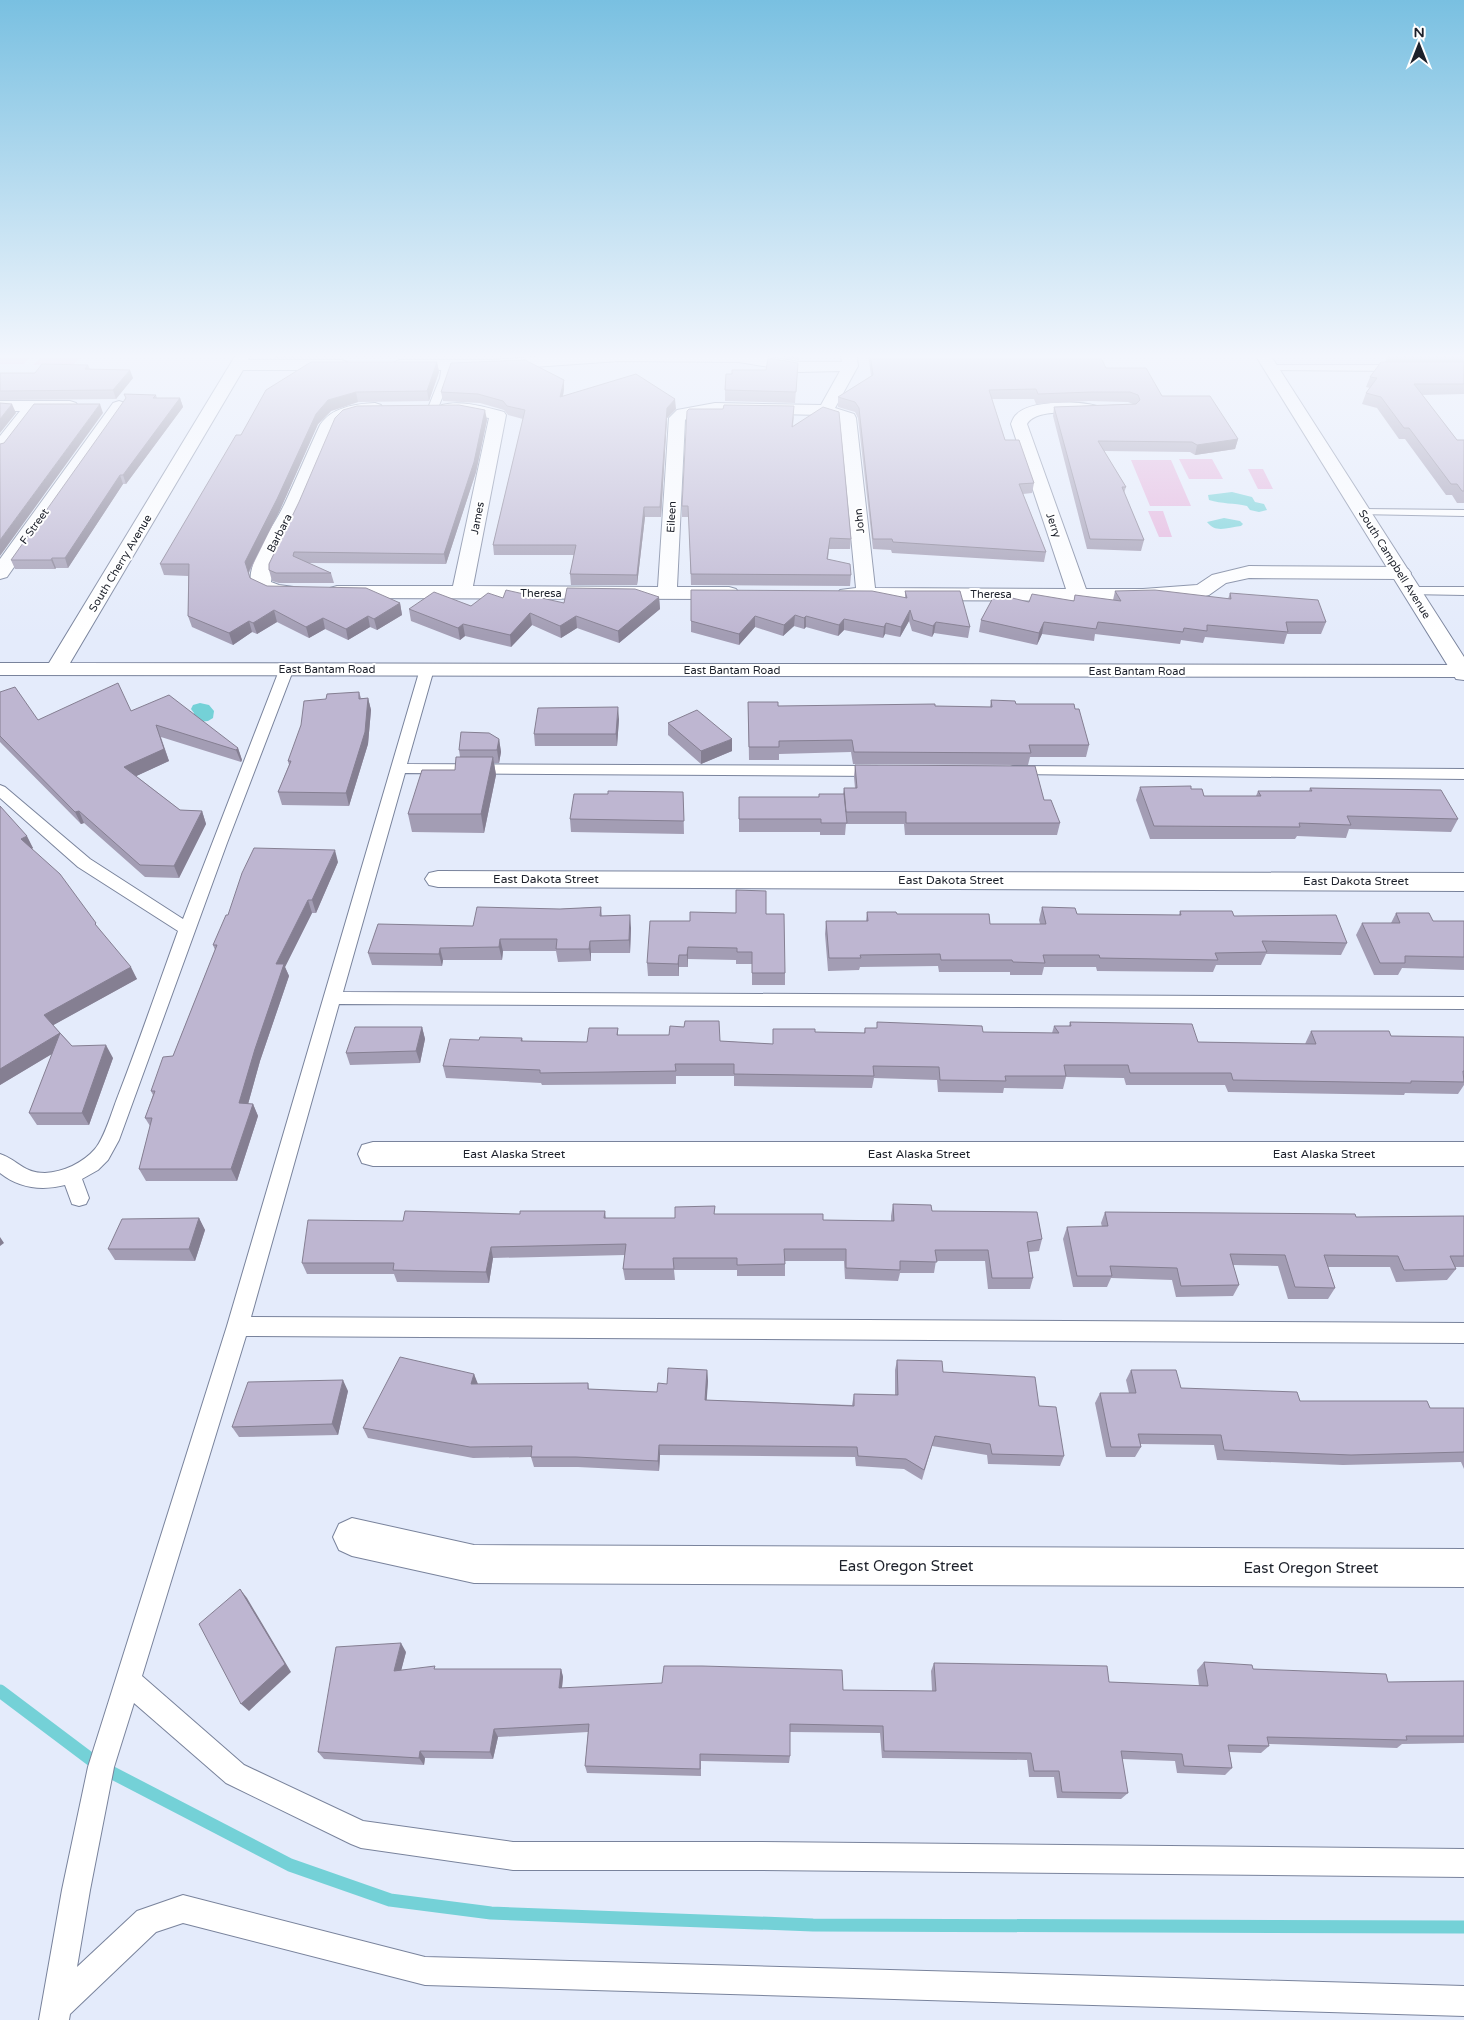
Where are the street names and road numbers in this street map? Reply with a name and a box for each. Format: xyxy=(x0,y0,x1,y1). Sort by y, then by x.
street label: James xyxy=(468,501,487,535)
street label: Eileen xyxy=(664,501,679,533)
street label: F Street xyxy=(17,506,52,547)
street label: John xyxy=(852,508,867,534)
street label: South Campbell Avenue xyxy=(1356,508,1433,621)
street label: Jerry xyxy=(1043,511,1064,540)
street label: South Cherry Avenue xyxy=(86,512,155,614)
street label: Barbara xyxy=(264,512,295,555)
street label: Theresa xyxy=(520,587,562,600)
street label: Theresa xyxy=(970,588,1012,601)
street label: East Bantam Road xyxy=(279,663,375,676)
street label: East Bantam Road xyxy=(684,664,780,677)
street label: East Bantam Road xyxy=(1089,665,1185,678)
street label: East Dakota Street xyxy=(493,872,599,886)
street label: East Dakota Street xyxy=(898,873,1004,887)
street label: East Dakota Street xyxy=(1303,874,1409,888)
street label: East Alaska Street xyxy=(463,1147,566,1161)
street label: East Alaska Street xyxy=(868,1147,971,1161)
street label: East Alaska Street xyxy=(1273,1147,1376,1161)
street label: East Oregon Street xyxy=(838,1557,974,1575)
street label: East Oregon Street xyxy=(1243,1559,1379,1577)

